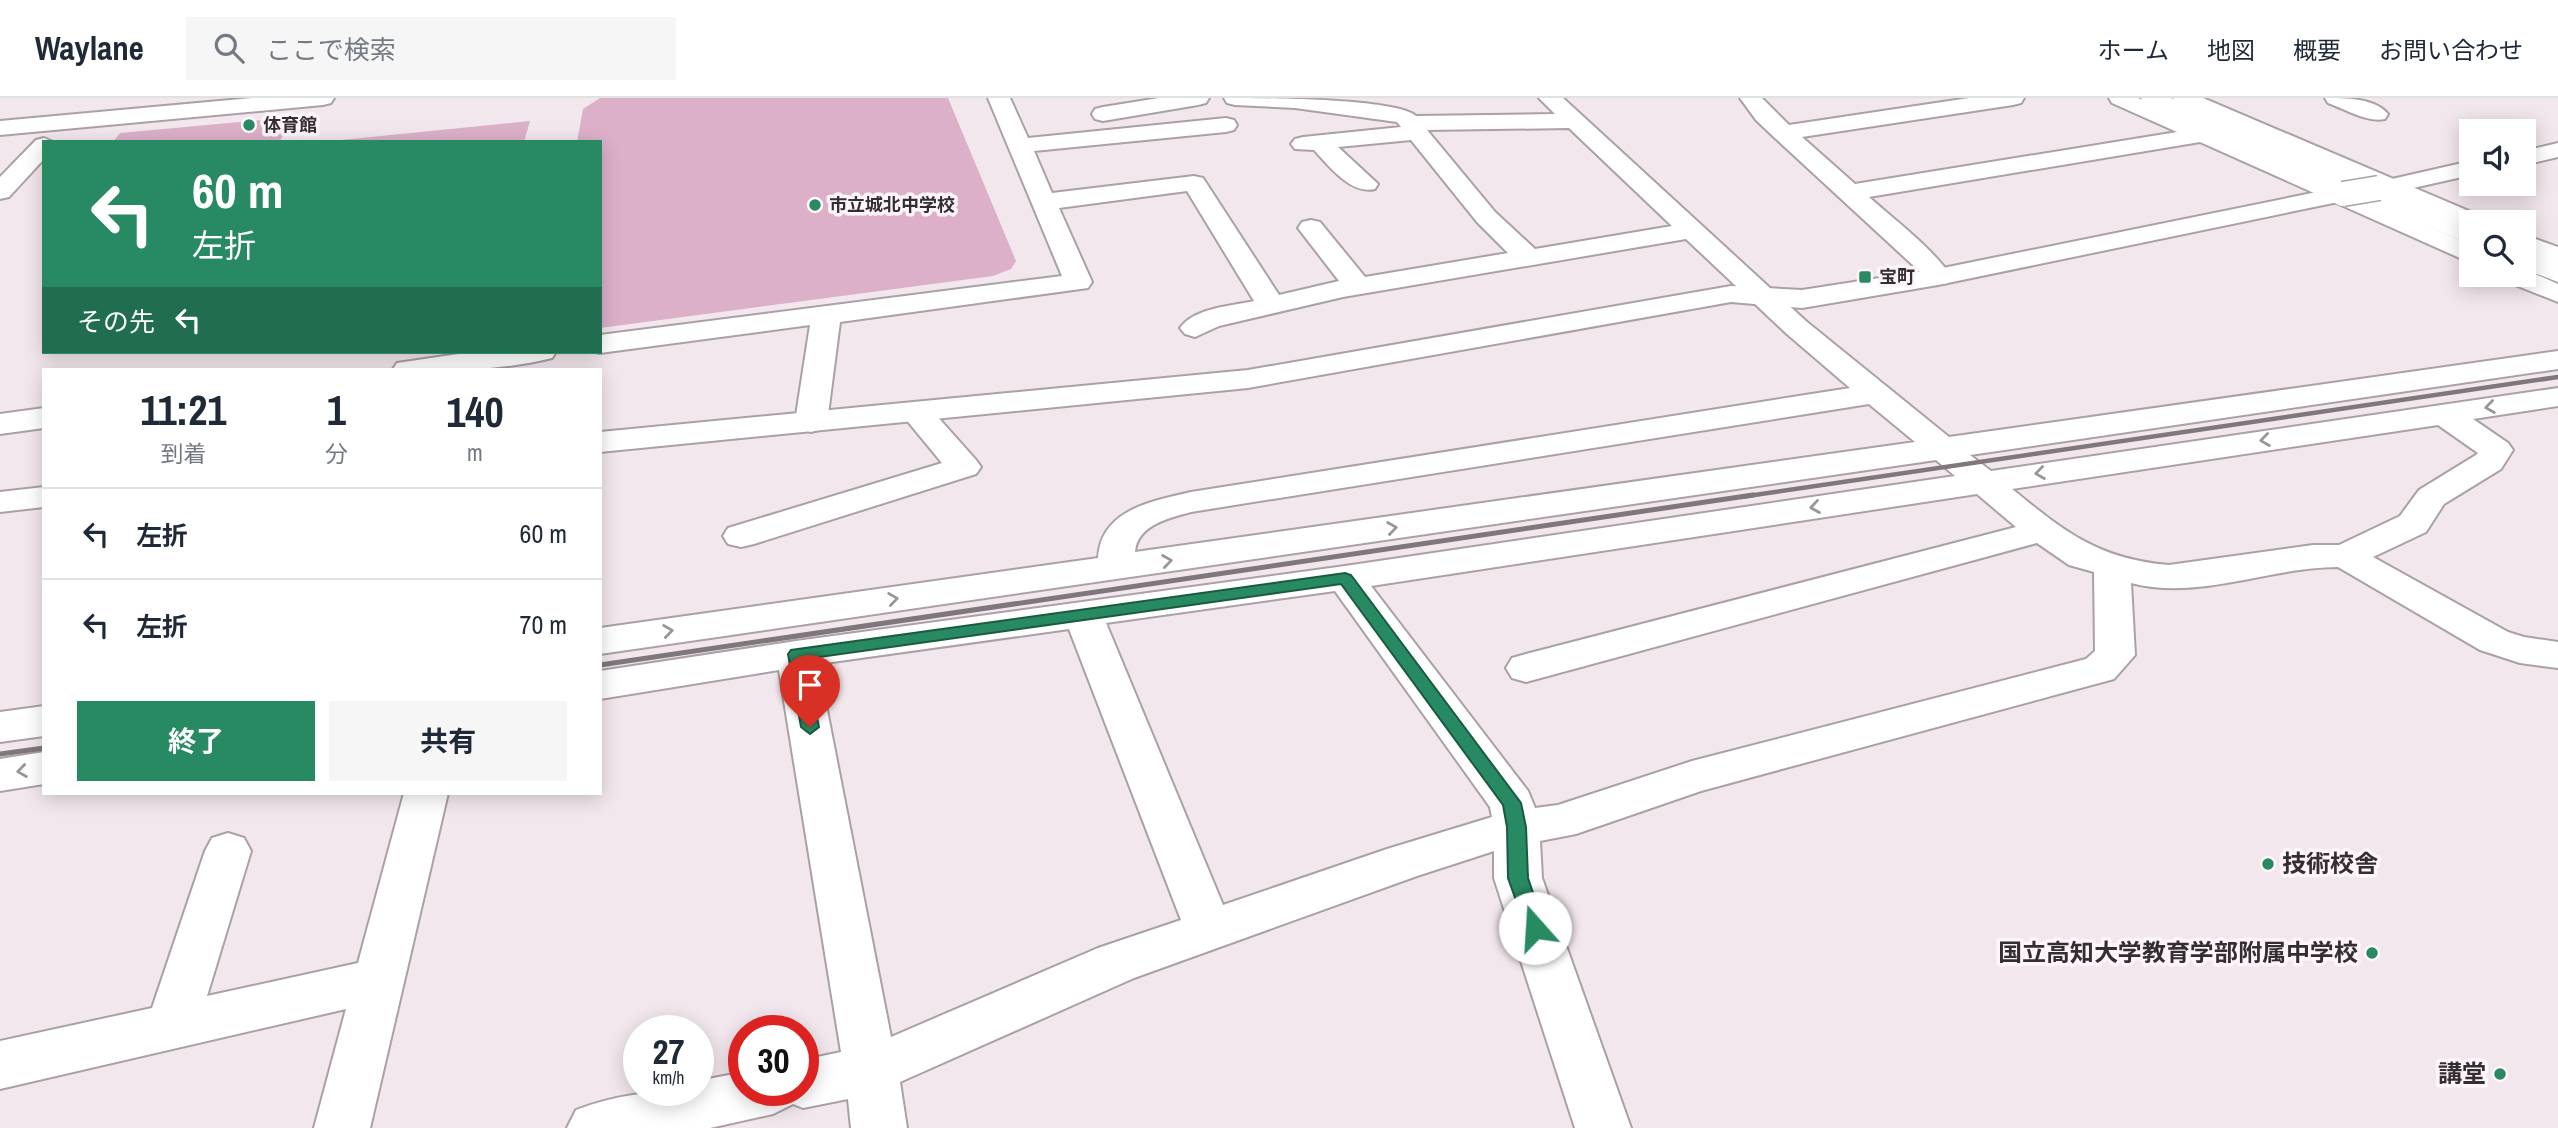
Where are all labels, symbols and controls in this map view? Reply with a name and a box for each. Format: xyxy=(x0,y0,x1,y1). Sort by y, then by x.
search box xyxy=(186,17,676,80)
text: Waylane xyxy=(35,26,144,70)
icon: search xyxy=(210,29,248,67)
text: ここで検索 xyxy=(266,32,396,67)
text: ホーム xyxy=(2098,34,2169,66)
text: 地図 xyxy=(2207,34,2255,66)
text: 概要 xyxy=(2293,34,2341,66)
text: お問い合わせ xyxy=(2379,34,2523,66)
place label: 体育館 xyxy=(263,112,317,137)
marker: 体育館 xyxy=(241,117,257,133)
map controls xyxy=(2459,119,2536,287)
button: sound xyxy=(2459,119,2536,196)
text: 60 m xyxy=(192,157,284,223)
icon: left xyxy=(77,168,168,259)
place label: 市立城北中学校 xyxy=(829,192,955,217)
marker: 市立城北中学校 xyxy=(807,197,823,213)
button: search xyxy=(2459,210,2536,287)
text: 左折 xyxy=(192,224,256,267)
place label: 宝町 xyxy=(1879,264,1915,289)
marker: 宝町 xyxy=(1857,269,1873,285)
icon: left xyxy=(169,301,207,339)
text: その先 xyxy=(77,304,155,339)
text: 11:21 xyxy=(140,382,227,438)
text: 1 xyxy=(327,382,346,438)
text: 140 xyxy=(446,384,504,440)
one-way arrow xyxy=(2485,399,2496,414)
one-way arrow xyxy=(2260,432,2271,447)
text: m xyxy=(467,437,483,468)
text: 到着 xyxy=(160,438,206,469)
text: 分 xyxy=(325,438,348,469)
one-way arrow xyxy=(2034,466,2046,481)
one-way arrow xyxy=(1810,499,1821,514)
icon: left xyxy=(77,515,115,553)
text: 60 m xyxy=(520,516,567,551)
text: 左折 xyxy=(136,518,188,553)
one-way arrow xyxy=(1386,521,1398,536)
one-way arrow xyxy=(1161,554,1173,569)
one-way arrow xyxy=(887,591,899,606)
icon: left xyxy=(77,606,115,644)
text: 70 m xyxy=(520,607,567,642)
text: 左折 xyxy=(136,609,188,644)
one-way arrow xyxy=(662,624,674,639)
pin xyxy=(780,655,840,727)
icon: arrive xyxy=(791,666,829,704)
button: 終了 xyxy=(77,701,315,781)
button: 共有 xyxy=(329,701,567,781)
one-way arrow xyxy=(16,764,28,779)
place label: 技術校舎 xyxy=(2282,847,2378,879)
marker: 技術校舎 xyxy=(2260,856,2276,872)
position arrow xyxy=(1498,891,1572,965)
place label: 国立高知大学教育学部附属中学校 xyxy=(1998,936,2358,968)
marker: 国立高知大学教育学部附属中学校 xyxy=(2364,945,2380,961)
speed limit sign: 30 xyxy=(728,1015,819,1106)
text: 27 xyxy=(653,1028,684,1075)
place label: 講堂 xyxy=(2438,1057,2486,1089)
text: km/h xyxy=(653,1065,685,1090)
marker: 講堂 xyxy=(2492,1066,2508,1082)

